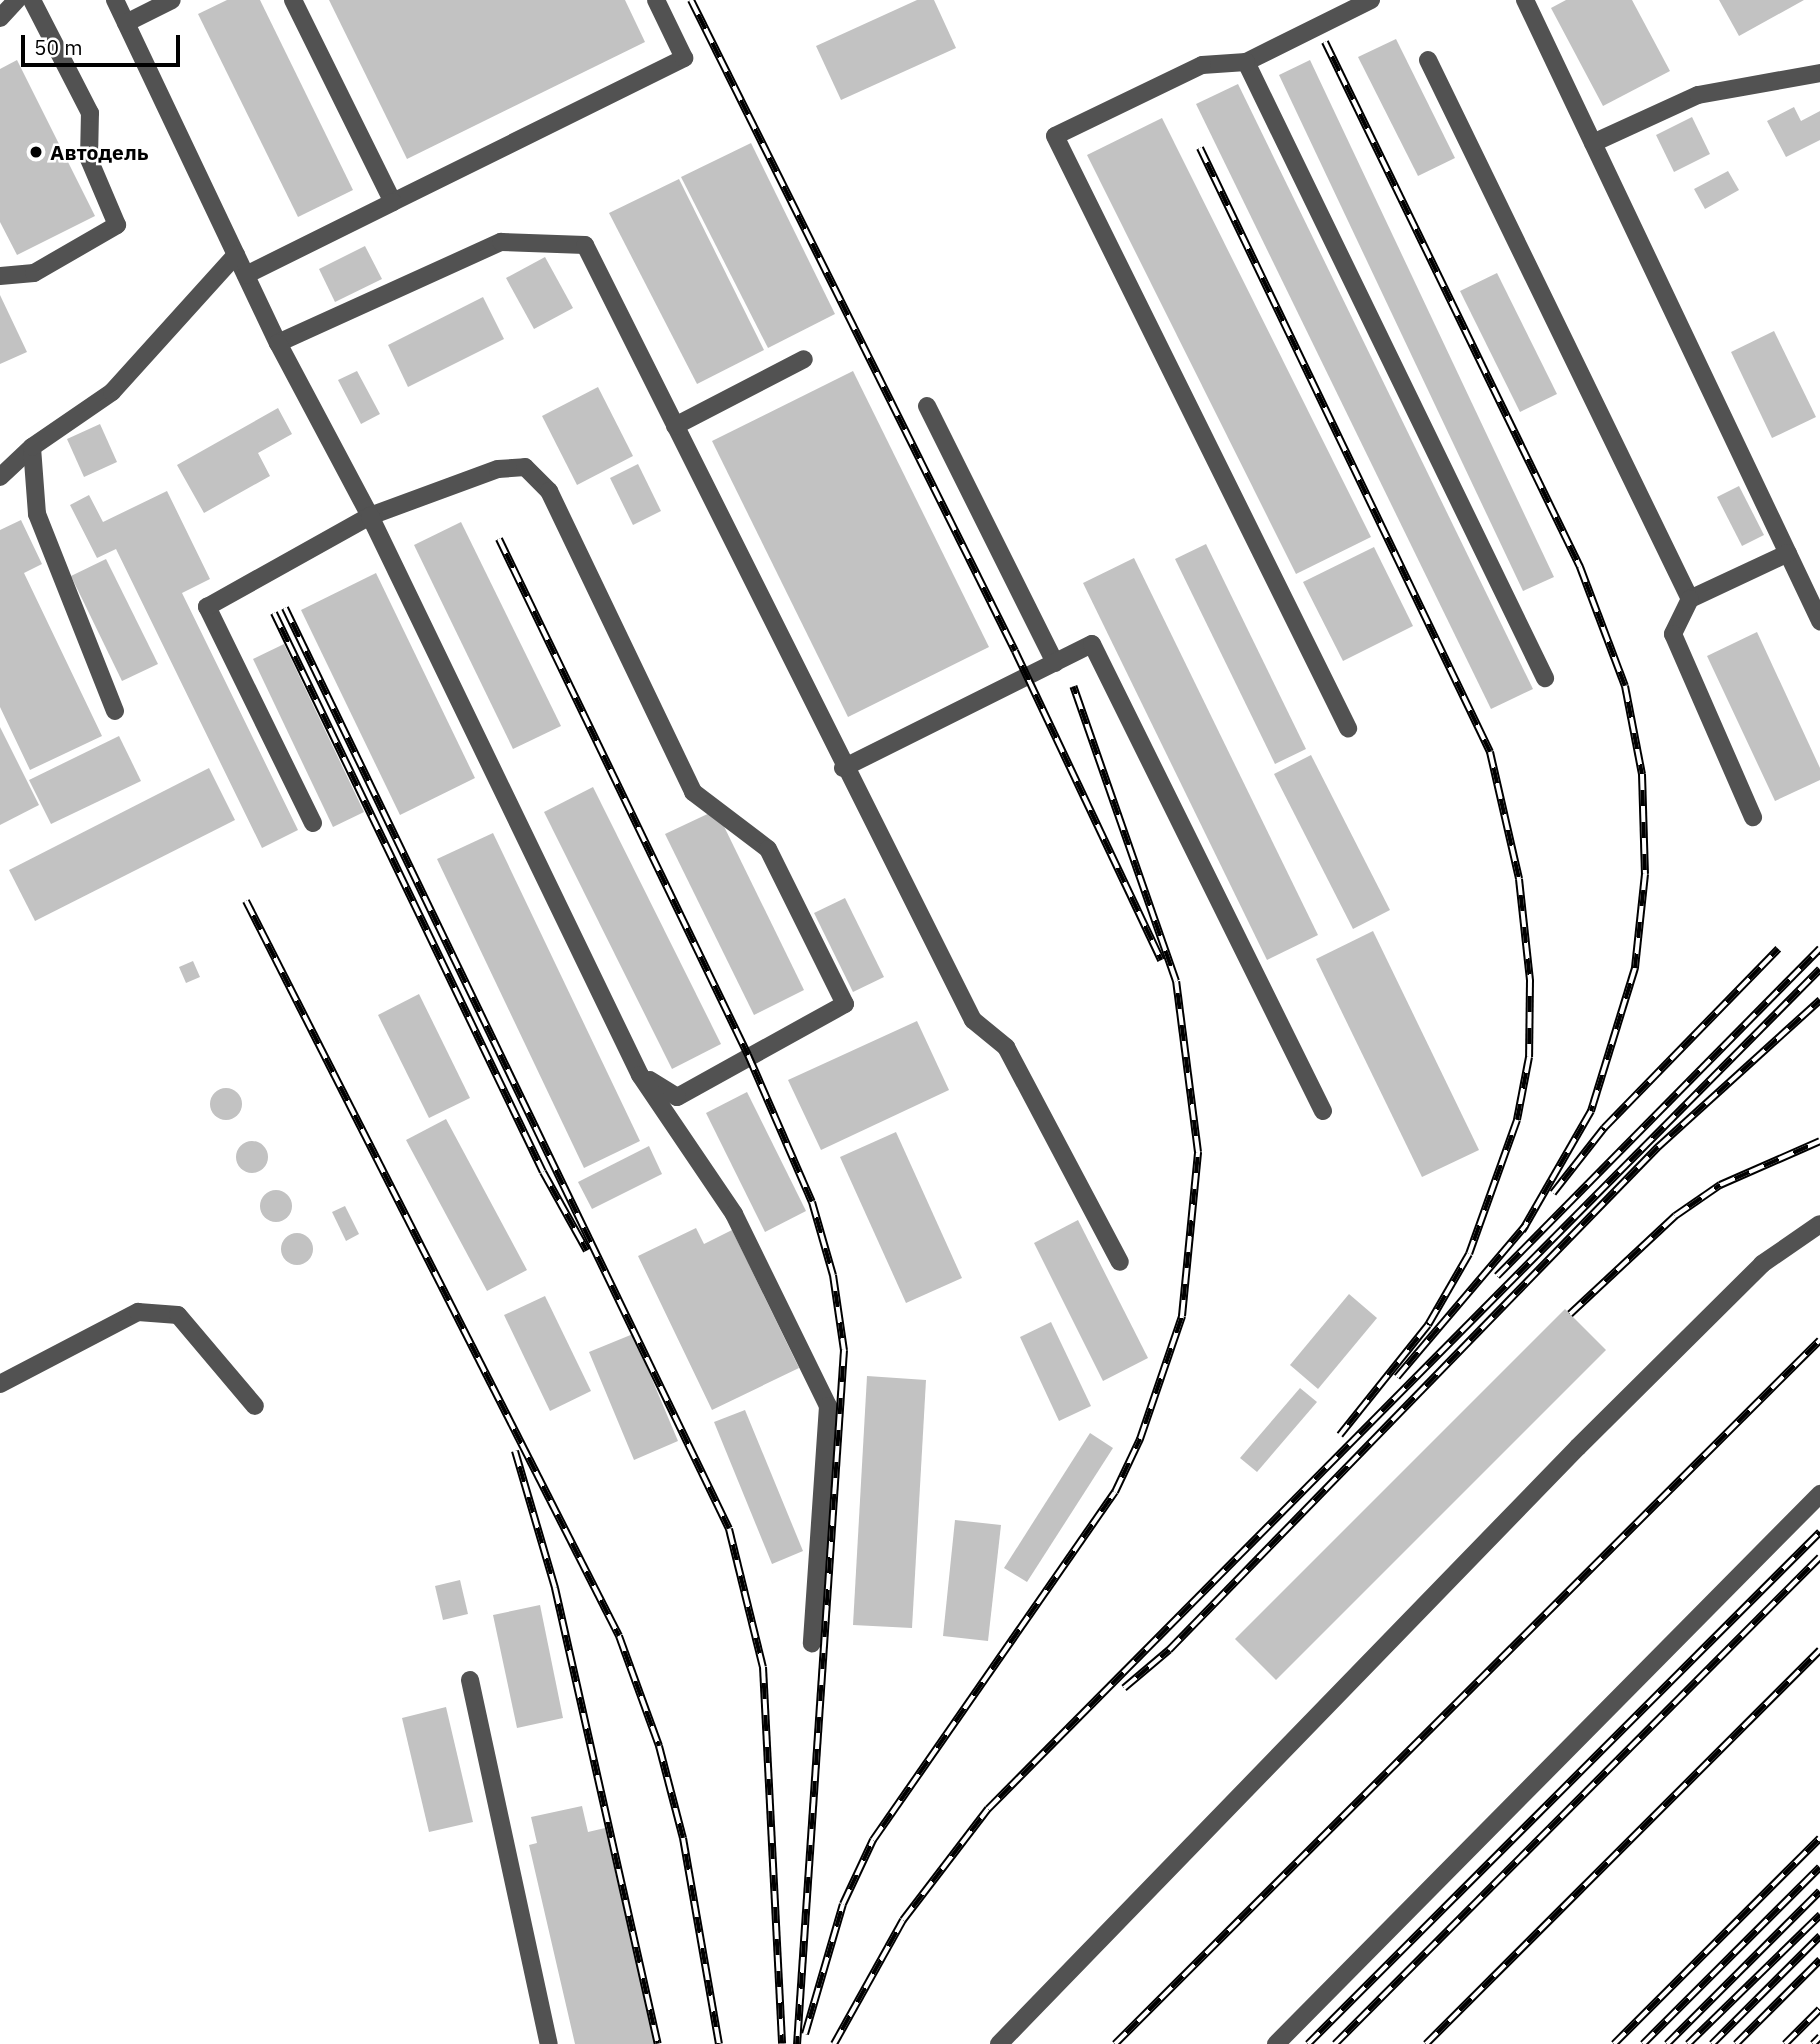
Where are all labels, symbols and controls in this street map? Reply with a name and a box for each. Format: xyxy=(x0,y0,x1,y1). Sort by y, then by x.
scale bar xyxy=(24,21,184,65)
text: 50 m xyxy=(34,33,83,61)
place label: Автодель xyxy=(50,139,148,165)
marker: Автодель xyxy=(28,144,44,160)

